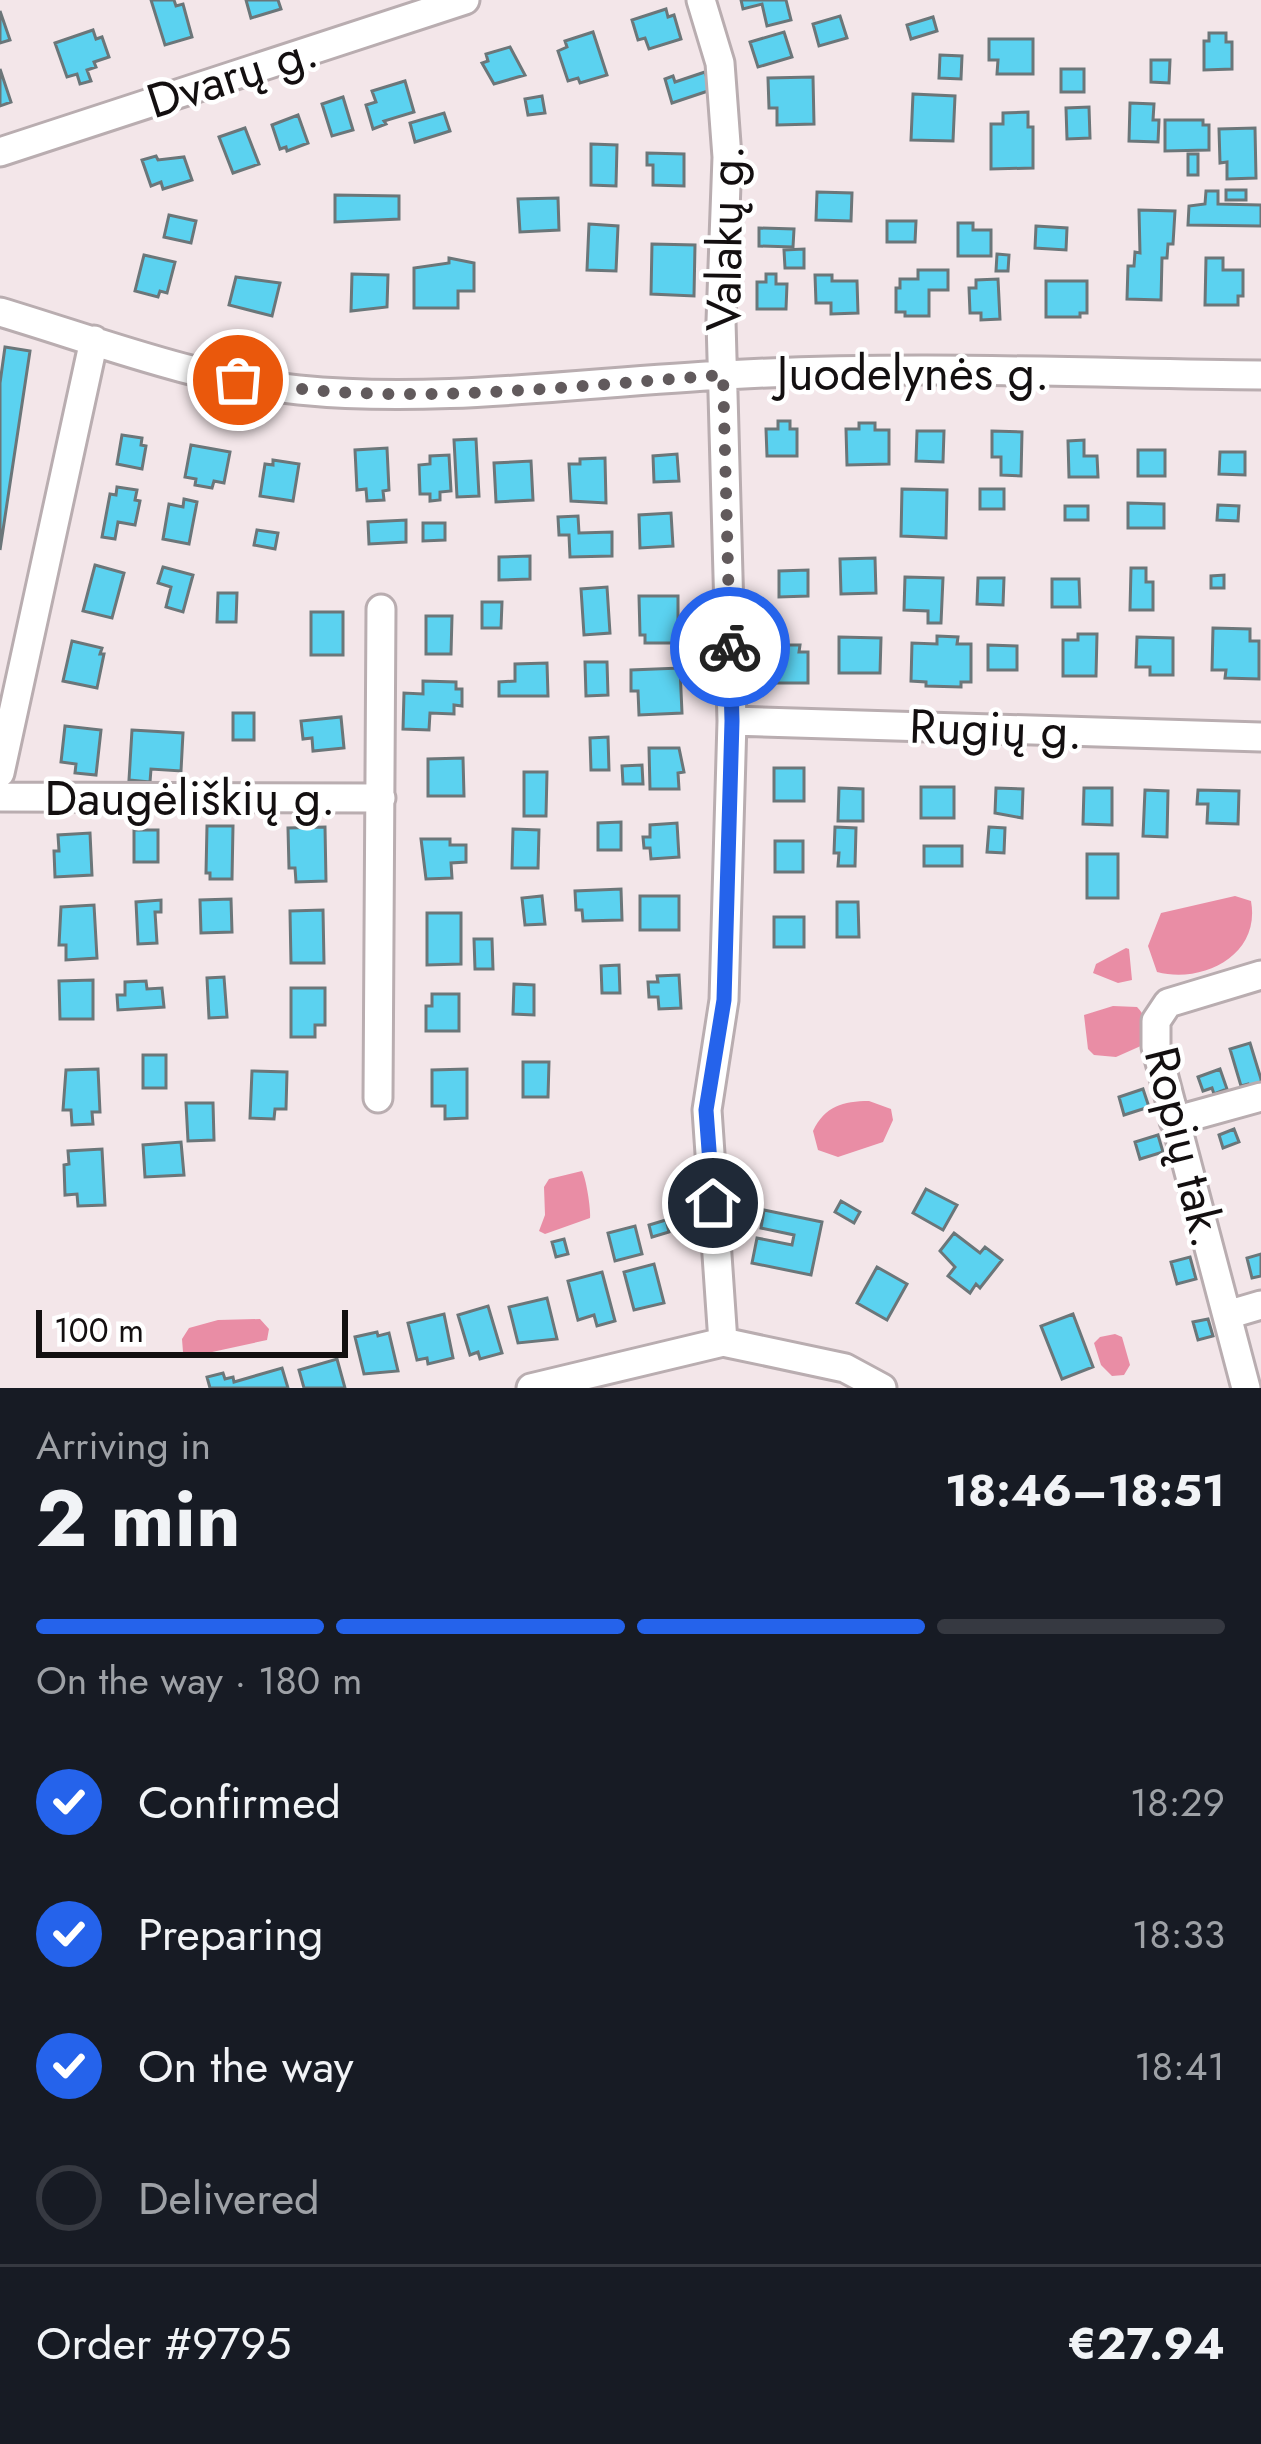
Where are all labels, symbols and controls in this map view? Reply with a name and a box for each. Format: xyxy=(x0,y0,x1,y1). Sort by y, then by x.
street label: Dvarų g. xyxy=(138,16,326,136)
street label: Valakų g. xyxy=(689,144,761,332)
pin xyxy=(187,329,289,431)
street label: Juodelynės g. xyxy=(771,339,1049,408)
icon: bag xyxy=(205,347,271,413)
courier xyxy=(670,587,790,707)
icon: bike xyxy=(697,614,763,680)
street label: Rugių g. xyxy=(908,691,1084,767)
street label: Daugėliškių g. xyxy=(45,764,335,833)
street label: Ropių tak. xyxy=(1127,1040,1243,1254)
pin xyxy=(662,1152,764,1254)
icon: home xyxy=(680,1170,746,1236)
scale bar xyxy=(36,1304,348,1357)
text: 100 m xyxy=(54,1307,144,1354)
text: Arriving in xyxy=(36,1417,211,1474)
text: 18:46–18:51 xyxy=(945,1458,1225,1523)
text: 2 min xyxy=(36,1463,241,1575)
text: On the way · 180 m xyxy=(36,1652,362,1709)
icon: check xyxy=(36,1769,102,1835)
text: Confirmed xyxy=(138,1770,341,1835)
text: 18:29 xyxy=(1130,1774,1225,1831)
icon: check xyxy=(36,1901,102,1967)
text: Preparing xyxy=(138,1902,323,1967)
text: 18:33 xyxy=(1132,1906,1225,1963)
icon: check xyxy=(36,2033,102,2099)
text: On the way xyxy=(138,2034,354,2099)
text: 18:41 xyxy=(1134,2038,1225,2095)
text: Delivered xyxy=(138,2166,320,2231)
text: Order #9795 xyxy=(36,2311,291,2376)
text: €27.94 xyxy=(1067,2311,1225,2376)

